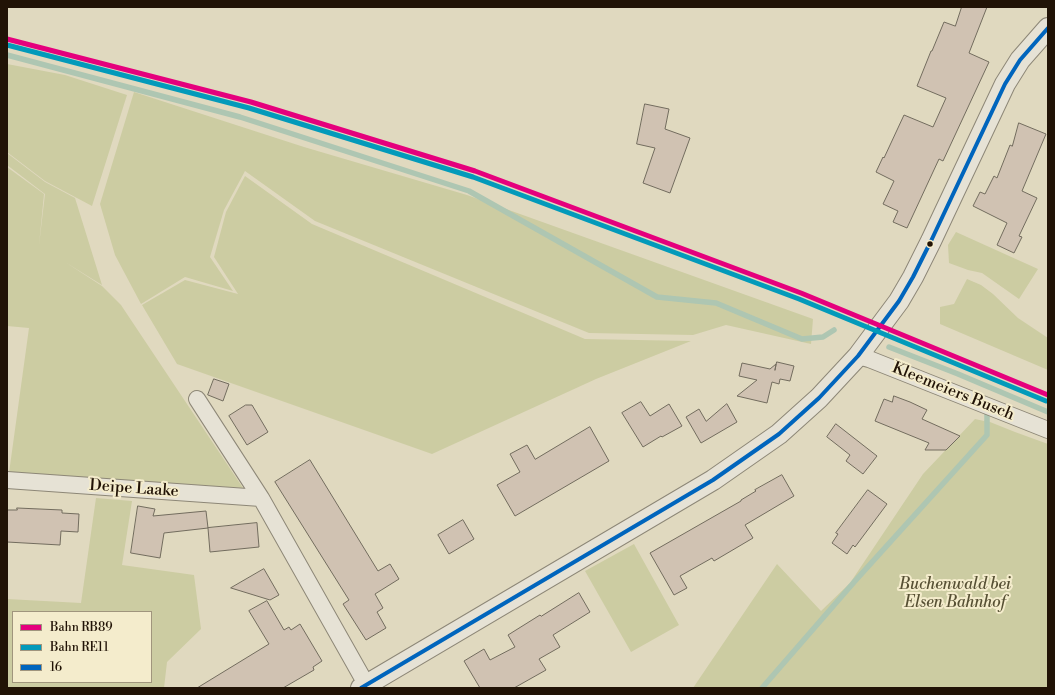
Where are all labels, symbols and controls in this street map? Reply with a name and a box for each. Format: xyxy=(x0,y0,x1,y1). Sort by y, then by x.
unlabelled marker xyxy=(925,239,935,249)
street label: Kleemeiers Busch xyxy=(889,359,1017,425)
street label: Deipe Laake xyxy=(89,476,179,502)
park label: Buchenwald bei Elsen Bahnhof xyxy=(899,575,1011,613)
legend xyxy=(12,611,152,683)
text: Bahn RB89 xyxy=(50,620,113,635)
text: Bahn RE11 xyxy=(50,640,109,655)
text: 16 xyxy=(50,660,62,675)

